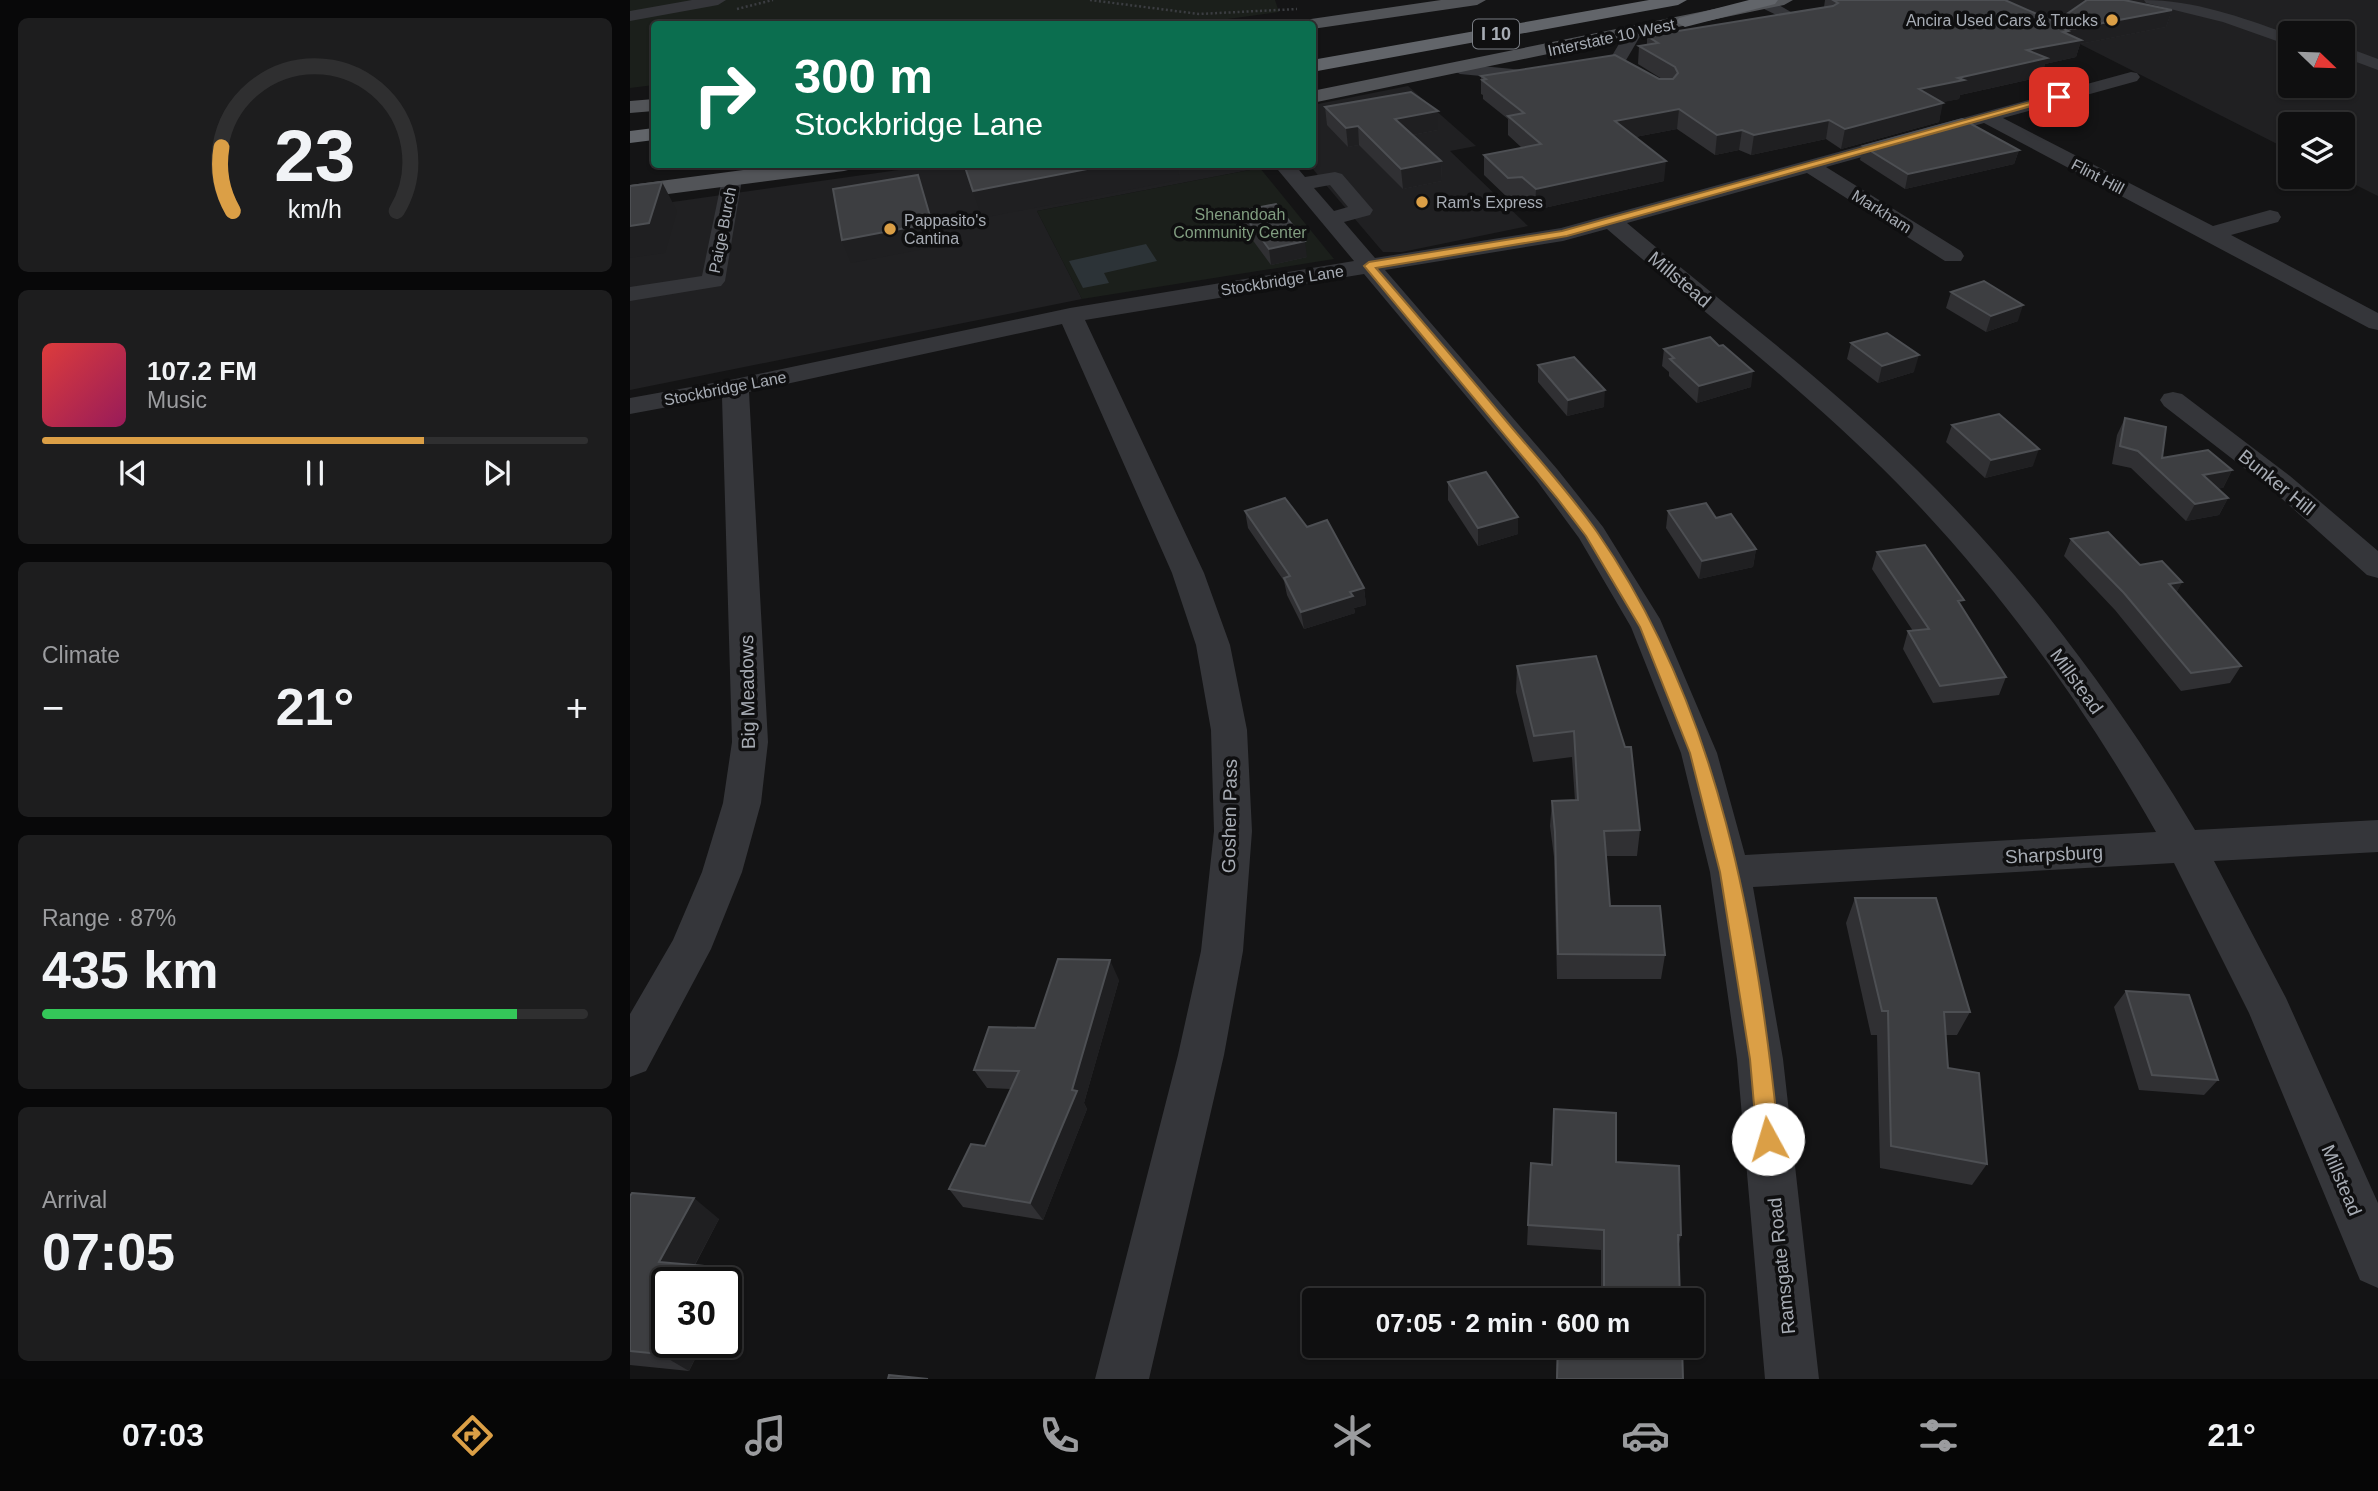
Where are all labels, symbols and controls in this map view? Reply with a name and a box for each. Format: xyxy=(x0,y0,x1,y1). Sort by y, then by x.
place label: Ancira Used Cars & Trucks xyxy=(1906,12,2098,29)
marker: Ancira Used Cars & Trucks xyxy=(2104,12,2120,28)
street label: Interstate 10 West xyxy=(1546,16,1677,59)
road number: I 10 xyxy=(1473,19,1519,48)
north arrow xyxy=(2278,21,2356,98)
map controls xyxy=(2278,21,2355,189)
icon: right xyxy=(679,49,770,140)
text: 300 m xyxy=(794,49,933,103)
pin xyxy=(2029,67,2089,127)
icon: arrive xyxy=(2040,78,2078,116)
text: Stockbridge Lane xyxy=(794,106,1043,142)
button: layers xyxy=(2278,112,2355,189)
text: 23 xyxy=(275,115,355,196)
street label: Flint Hill xyxy=(2069,156,2127,197)
street label: Paige Burch xyxy=(706,186,739,275)
street label: Markham xyxy=(1849,187,1915,236)
marker: Ram's Express xyxy=(1414,194,1430,210)
place label: Ram's Express xyxy=(1436,194,1543,211)
text: km/h xyxy=(288,195,342,223)
park label: Shenandoah Community Center xyxy=(1173,206,1307,241)
place label: Pappasito's Cantina xyxy=(904,212,986,247)
marker: Pappasito's Cantina xyxy=(882,221,898,237)
street label: Millstead xyxy=(1644,247,1715,312)
street label: Stockbridge Lane xyxy=(1219,262,1345,299)
text: 107.2 FM xyxy=(147,356,257,386)
street label: Stockbridge Lane xyxy=(662,368,788,409)
text: Music xyxy=(147,387,207,413)
street label: Bunker Hill xyxy=(2234,445,2319,519)
icon: previous xyxy=(114,454,152,492)
icon: pause xyxy=(296,454,334,492)
icon: next xyxy=(478,454,516,492)
street label: Big Meadows xyxy=(736,635,759,749)
text: Climate xyxy=(42,642,120,668)
street label: Millstead xyxy=(2046,645,2107,718)
text: 21° xyxy=(276,678,354,736)
text: − xyxy=(42,687,64,729)
text: + xyxy=(566,687,588,729)
street label: Goshen Pass xyxy=(1218,759,1241,873)
street label: Sharpsburg xyxy=(2004,841,2104,868)
text: Range · 87% xyxy=(42,905,176,931)
text: 435 km xyxy=(42,941,218,999)
position arrow xyxy=(1731,1102,1805,1176)
street label: Millstead xyxy=(2317,1142,2366,1219)
text: Arrival xyxy=(42,1187,107,1213)
street label: Ramsgate Road xyxy=(1764,1197,1799,1335)
text: 07:05 xyxy=(42,1223,175,1281)
speed limit sign: 30 xyxy=(651,1267,742,1358)
text: 07:05 · 2 min · 600 m xyxy=(1376,1308,1630,1338)
icon: directions xyxy=(448,1411,497,1460)
icon: music xyxy=(741,1411,790,1460)
icon: phone xyxy=(1035,1411,1084,1460)
icon: climate xyxy=(1328,1411,1377,1460)
icon: car xyxy=(1621,1411,1670,1460)
icon: filters xyxy=(1914,1411,1963,1460)
text: 07:03 xyxy=(122,1417,204,1453)
text: 21° xyxy=(2207,1417,2256,1453)

